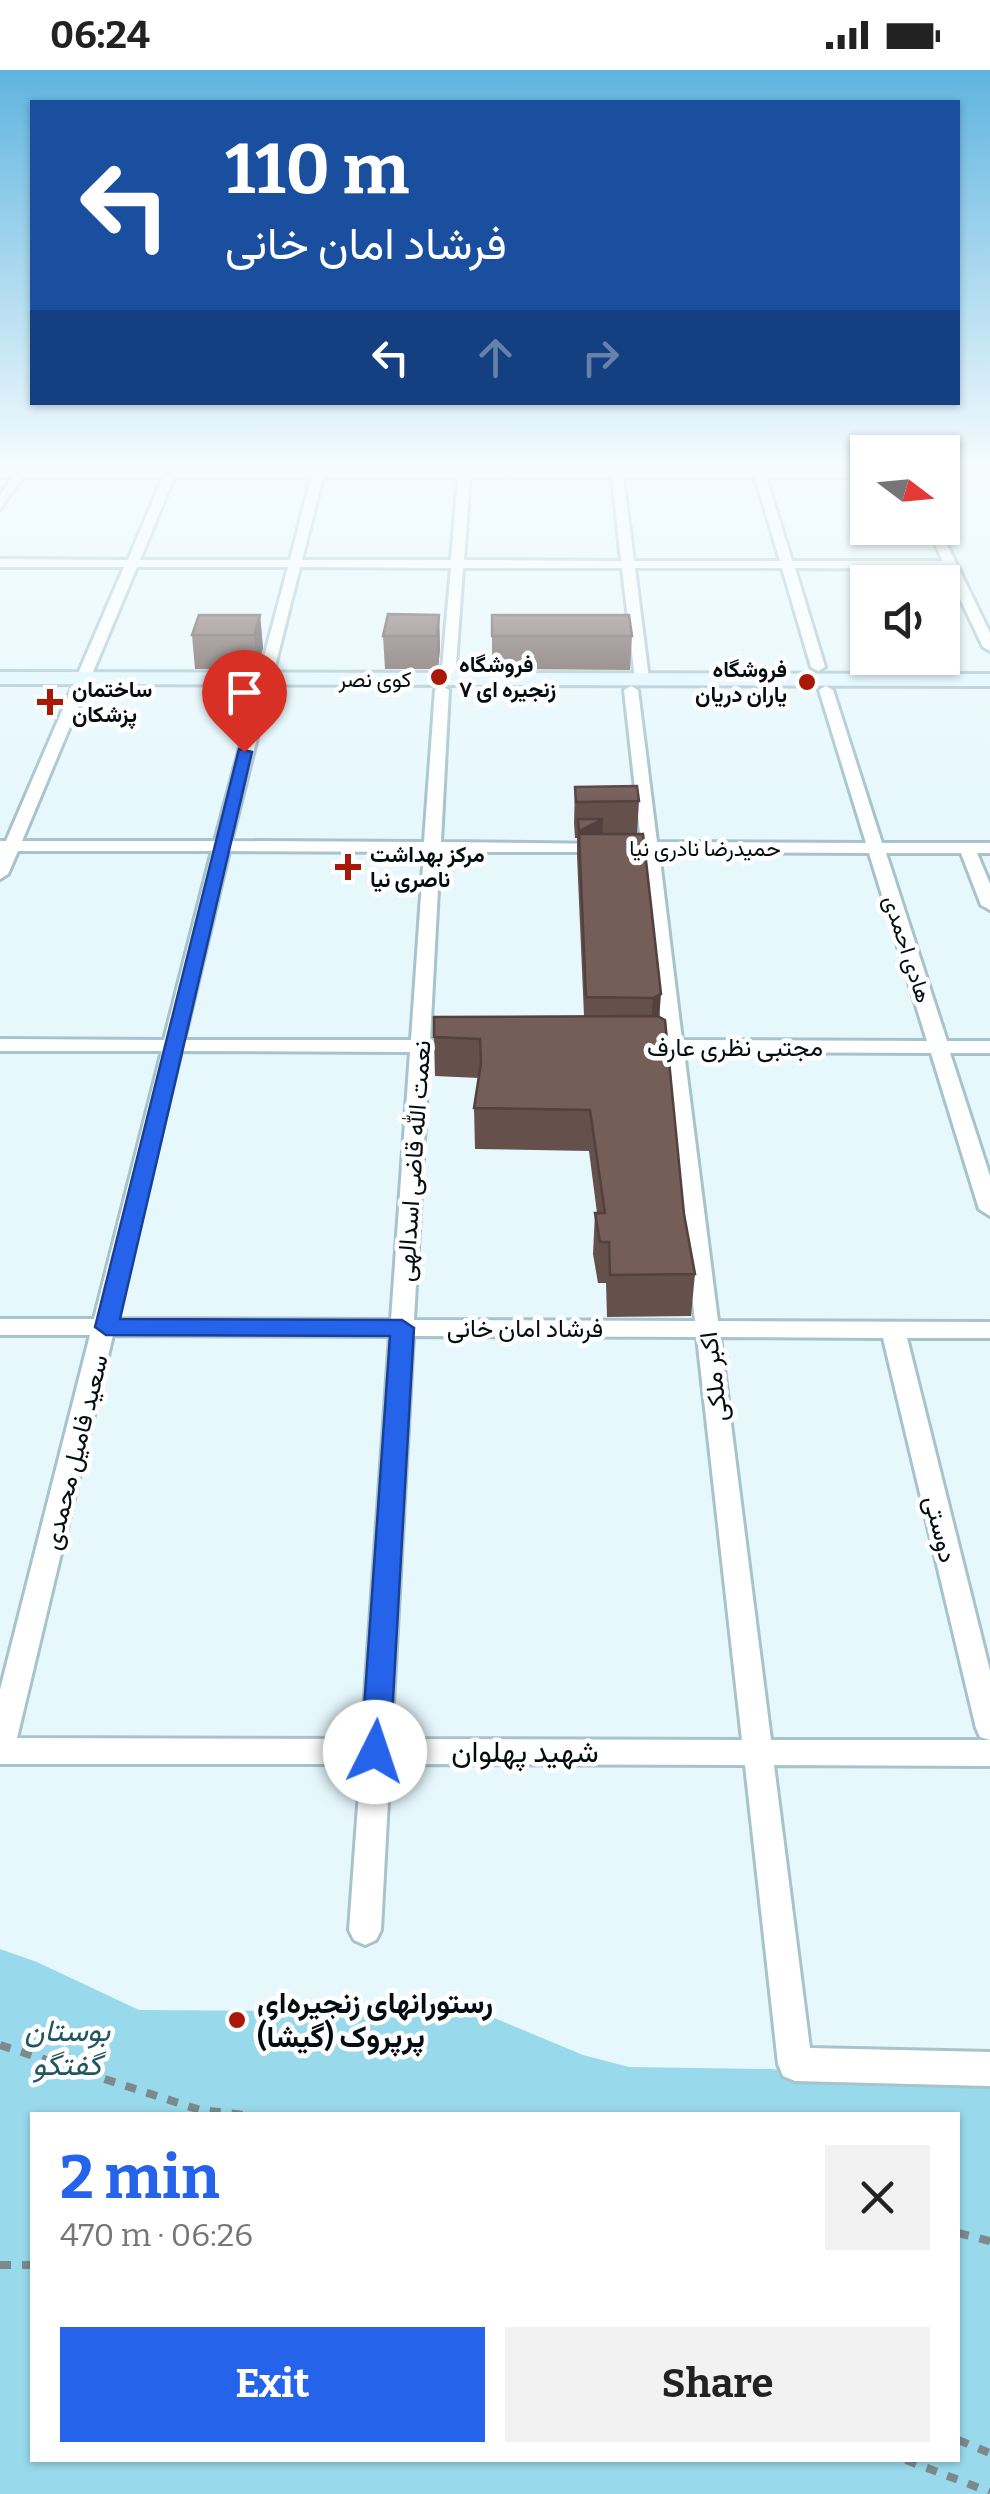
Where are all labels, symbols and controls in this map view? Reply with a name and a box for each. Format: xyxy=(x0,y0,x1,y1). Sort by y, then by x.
text: 06:24 xyxy=(50,12,150,58)
text: 110 m xyxy=(225,128,409,212)
icon: left xyxy=(60,140,190,270)
text: فرشاد امان خانی xyxy=(225,217,507,271)
icon: left xyxy=(363,330,418,385)
icon: ahead xyxy=(468,330,523,385)
icon: right xyxy=(573,330,628,385)
north arrow xyxy=(850,435,960,545)
map controls xyxy=(850,435,960,675)
button: sound xyxy=(850,565,960,675)
pin xyxy=(202,650,287,753)
place label: فروشگاه زنجیره ای ۷ xyxy=(459,651,556,703)
place label: فروشگاه یاران دریان xyxy=(695,656,787,708)
icon: arrive xyxy=(217,665,272,720)
street label: کوی نصر xyxy=(337,666,412,693)
marker: فروشگاه زنجیره ای ۷ xyxy=(428,666,450,688)
marker: فروشگاه یاران دریان xyxy=(796,671,818,693)
place label: ساختمان پزشکان xyxy=(72,676,152,730)
marker: ساختمان پزشکان xyxy=(37,689,63,715)
street label: حمیدرضا نادری نیا xyxy=(629,835,781,862)
place label: مرکز بهداشت ناصری نیا xyxy=(370,841,485,893)
marker: مرکز بهداشت ناصری نیا xyxy=(335,854,361,880)
street label: هادی احمدی xyxy=(878,892,938,1006)
street label: مجتبی نظری عارف xyxy=(647,1033,823,1063)
street label: نعمت الله قاضی اسدالهی xyxy=(391,1039,437,1283)
street label: فرشاد امان خانی xyxy=(447,1314,603,1344)
street label: اکبر ملکی xyxy=(694,1330,734,1424)
street label: سعید فامیل محمدی xyxy=(37,1352,115,1553)
street label: دوستی xyxy=(917,1493,963,1566)
position arrow xyxy=(323,1700,427,1804)
street label: شهید پهلوان xyxy=(451,1734,599,1772)
place label: رستورانهای زنجیره‌ای پرپروک (گیشا) xyxy=(257,1985,493,2057)
marker: رستورانهای زنجیره‌ای پرپروک (گیشا) xyxy=(226,2009,248,2031)
park label: بوستان گفتگو xyxy=(24,2013,111,2083)
text: 2 min xyxy=(60,2142,220,2214)
button: close xyxy=(825,2145,930,2250)
text: 470 m · 06:26 xyxy=(60,2216,253,2254)
button: Exit xyxy=(60,2327,485,2442)
button: Share xyxy=(505,2327,930,2442)

